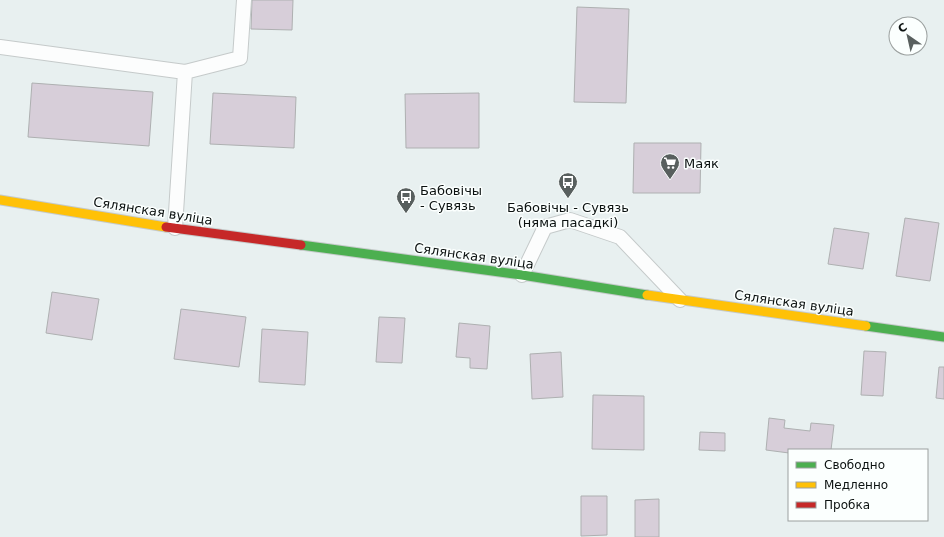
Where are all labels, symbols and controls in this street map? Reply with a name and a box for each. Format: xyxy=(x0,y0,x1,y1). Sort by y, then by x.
north arrow xyxy=(888,16,928,56)
text: С xyxy=(896,20,910,36)
supermarket icon: Маяк xyxy=(659,152,681,180)
place label: Маяк xyxy=(684,156,719,171)
bus stop icon: Бабовічы - Сувязь (няма пасадкі) xyxy=(557,171,579,199)
place label: Бабовічы - Сувязь xyxy=(420,183,482,213)
bus stop icon: Бабовічы - Сувязь xyxy=(395,186,417,214)
street label: Сялянская вуліца xyxy=(92,194,214,228)
place label: Бабовічы - Сувязь (няма пасадкі) xyxy=(507,200,629,230)
street label: Сялянская вуліца xyxy=(413,240,535,272)
street label: Сялянская вуліца xyxy=(733,287,855,319)
legend xyxy=(788,449,928,521)
text: Свободно xyxy=(824,458,885,472)
text: Медленно xyxy=(824,478,888,492)
text: Пробка xyxy=(824,498,870,512)

